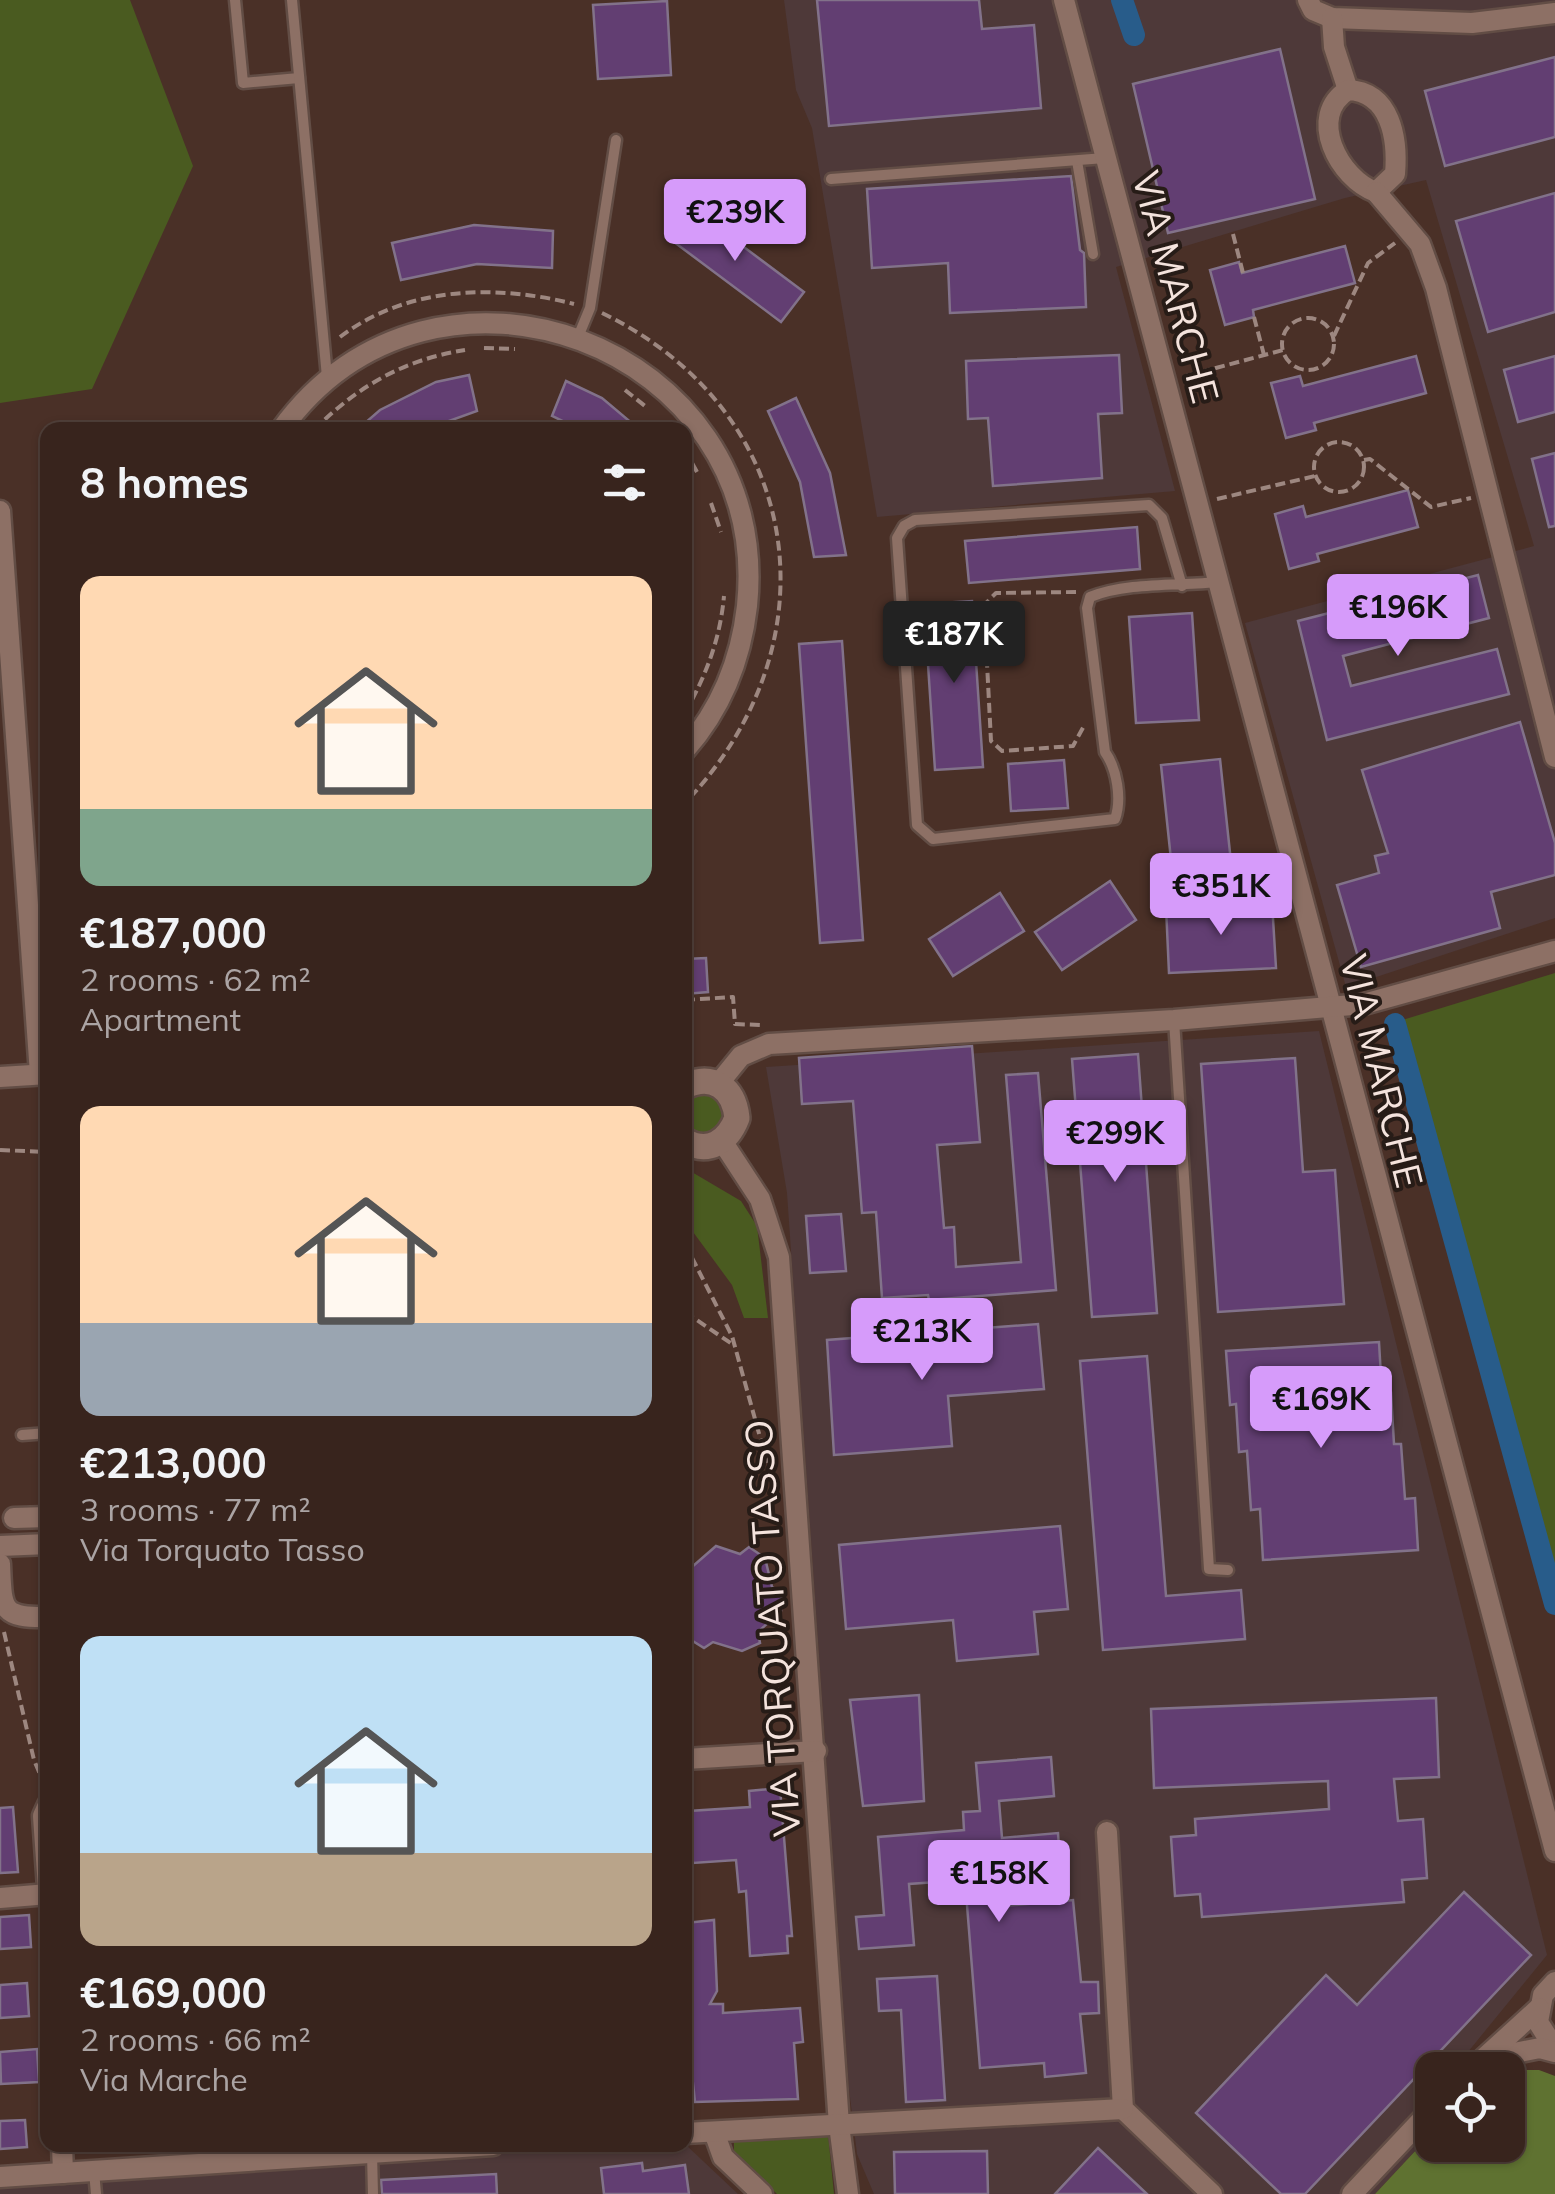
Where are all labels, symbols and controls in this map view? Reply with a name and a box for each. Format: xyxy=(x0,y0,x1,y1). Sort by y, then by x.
street label: VIA MARCHE xyxy=(1122,166,1230,408)
pin: €239K xyxy=(665,179,805,264)
text: €239K xyxy=(686,191,784,231)
icon: filters xyxy=(597,455,652,510)
text: 8 homes xyxy=(80,456,249,509)
pin: €196K xyxy=(1328,574,1468,659)
text: €196K xyxy=(1349,586,1447,626)
pin: €187K xyxy=(884,601,1024,686)
text: €187K xyxy=(905,613,1003,653)
icon: home xyxy=(276,641,456,821)
pin: €351K xyxy=(1151,853,1291,938)
text: €351K xyxy=(1172,865,1270,905)
text: €187,000 xyxy=(80,906,267,959)
street label: VIA MARCHE xyxy=(1330,950,1434,1192)
text: 2 rooms · 62 m² xyxy=(80,959,311,999)
text: Apartment xyxy=(80,999,241,1039)
pin: €299K xyxy=(1045,1100,1185,1185)
text: €299K xyxy=(1066,1112,1164,1152)
icon: home xyxy=(276,1171,456,1351)
pin: €213K xyxy=(852,1298,992,1383)
text: €213K xyxy=(873,1310,971,1350)
pin: €169K xyxy=(1251,1366,1391,1451)
text: €169K xyxy=(1272,1378,1370,1418)
street label: VIA TORQUATO TASSO xyxy=(733,1418,811,1838)
text: €213,000 xyxy=(80,1436,267,1489)
text: 3 rooms · 77 m² xyxy=(80,1489,311,1529)
text: Via Torquato Tasso xyxy=(80,1529,365,1569)
icon: home xyxy=(276,1701,456,1881)
pin: €158K xyxy=(929,1840,1069,1925)
text: €158K xyxy=(950,1852,1048,1892)
text: €169,000 xyxy=(80,1966,267,2019)
text: 2 rooms · 66 m² xyxy=(80,2019,311,2059)
map controls xyxy=(1415,2052,1525,2162)
button: locate xyxy=(1415,2052,1525,2162)
text: Via Marche xyxy=(80,2059,248,2099)

